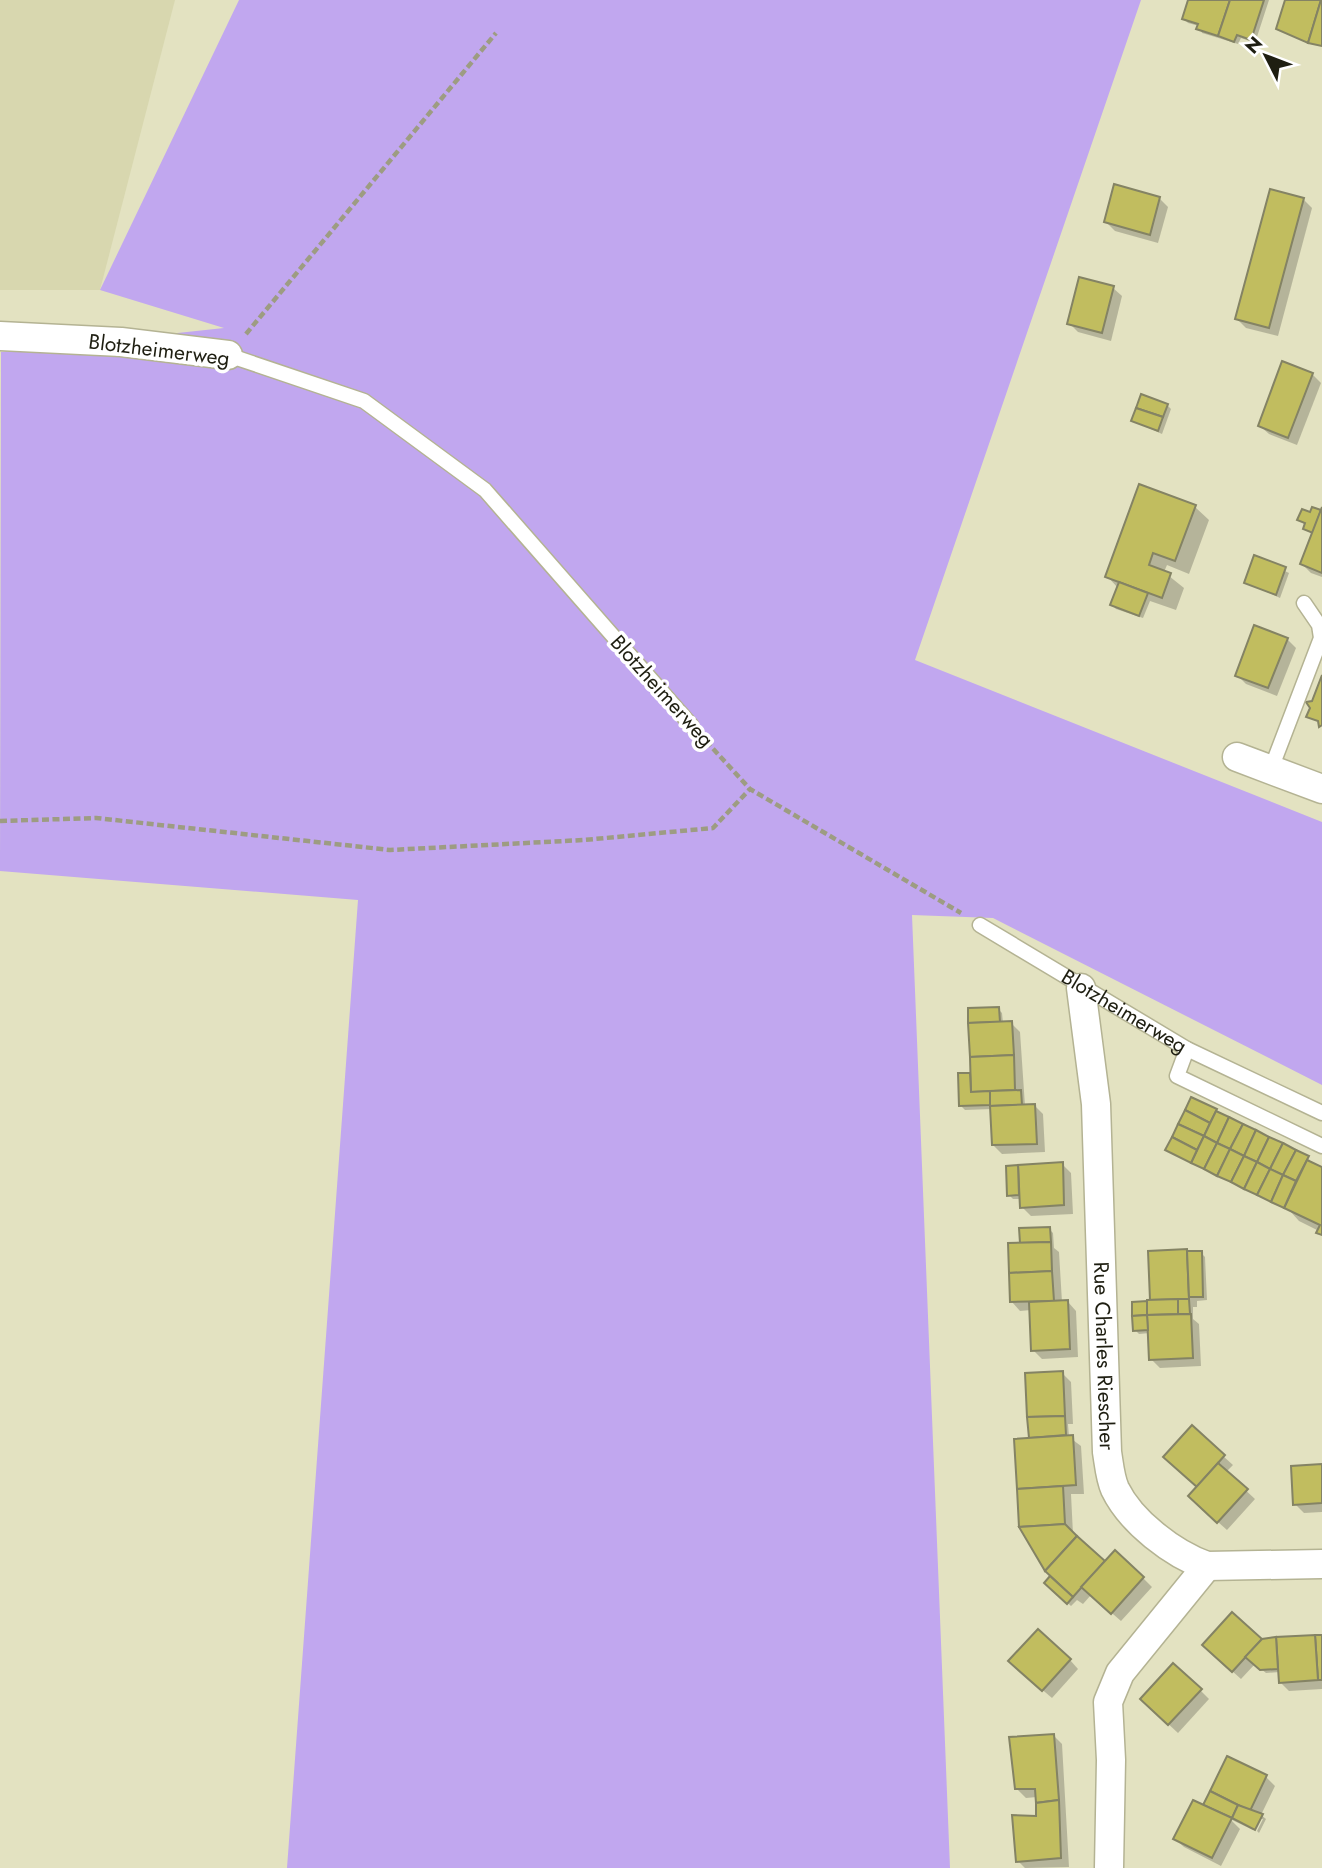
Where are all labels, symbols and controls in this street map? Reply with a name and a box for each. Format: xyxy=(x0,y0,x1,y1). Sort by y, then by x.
north arrow xyxy=(1231,21,1301,91)
text: N xyxy=(1239,30,1269,60)
street label: Blotzheimerweg xyxy=(87,326,231,374)
street label: Blotzheimerweg xyxy=(603,628,721,754)
street label: Blotzheimerweg xyxy=(1056,962,1193,1061)
street label: Rue Charles Riescher xyxy=(1086,1261,1122,1452)

